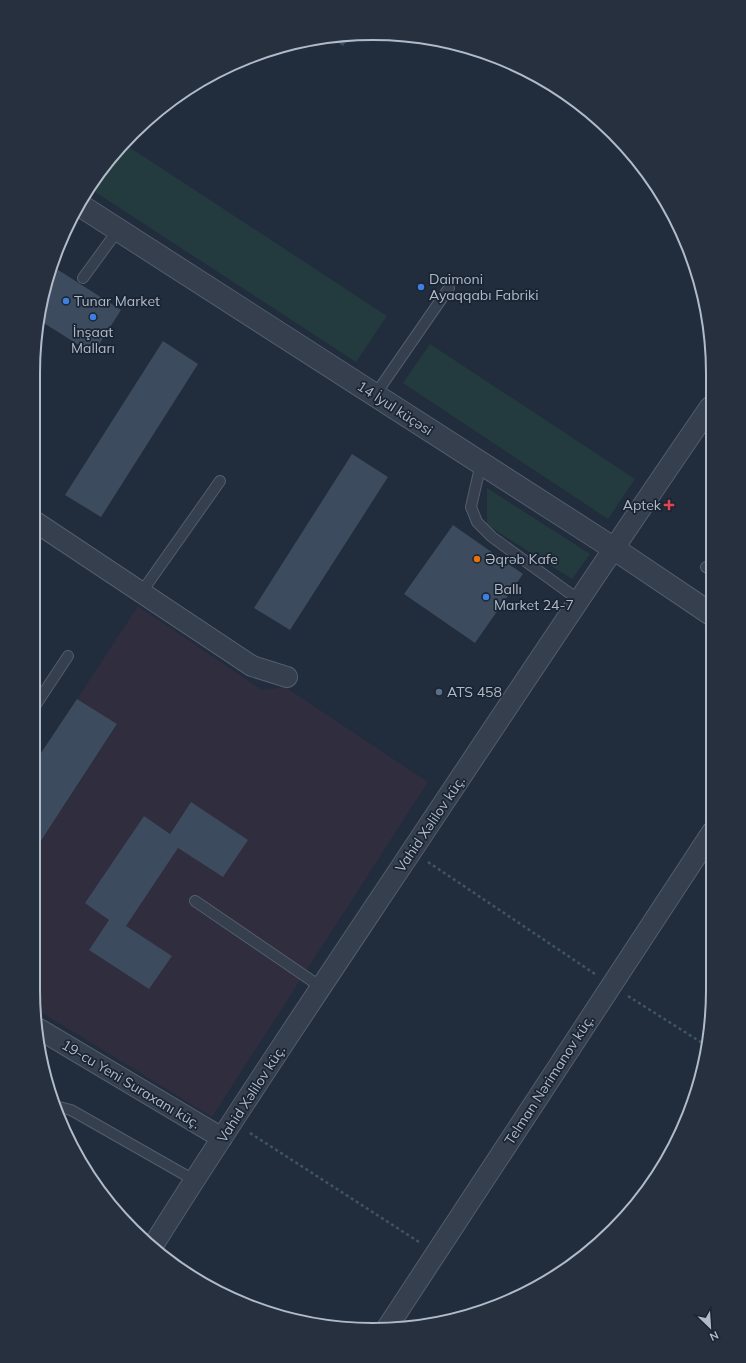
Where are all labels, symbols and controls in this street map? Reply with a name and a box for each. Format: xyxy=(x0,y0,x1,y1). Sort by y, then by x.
place label: Daimoni Ayaqqabı Fabriki xyxy=(429,270,539,304)
marker: Daimoni Ayaqqabı Fabriki xyxy=(416,282,426,292)
place label: Tunar Market xyxy=(74,292,160,310)
marker: Tunar Market xyxy=(61,296,71,306)
marker: İnşaat Malları xyxy=(88,312,98,322)
place label: İnşaat Malları xyxy=(71,323,115,357)
street label: 14 İyul küçəsi xyxy=(354,377,436,439)
place label: Aptek xyxy=(623,496,662,514)
marker: Aptek xyxy=(664,500,674,510)
place label: Əqrəb Kafe xyxy=(485,550,558,568)
marker: Əqrəb Kafe xyxy=(472,554,482,564)
place label: Ballı Market 24-7 xyxy=(494,580,574,614)
marker: Ballı Market 24-7 xyxy=(481,592,491,602)
place label: ATS 458 xyxy=(447,683,502,701)
marker: ATS 458 xyxy=(434,687,444,697)
street label: Vahid Xəlilov küç. xyxy=(391,772,469,876)
street label: Telman Nərimanov küç. xyxy=(500,1012,598,1148)
street label: 19-cu Yeni Suraxanı küç. xyxy=(58,1035,204,1133)
street label: Vahid Xəlilov küç. xyxy=(213,1042,289,1146)
north arrow xyxy=(690,1307,730,1347)
text: N xyxy=(708,1328,721,1344)

